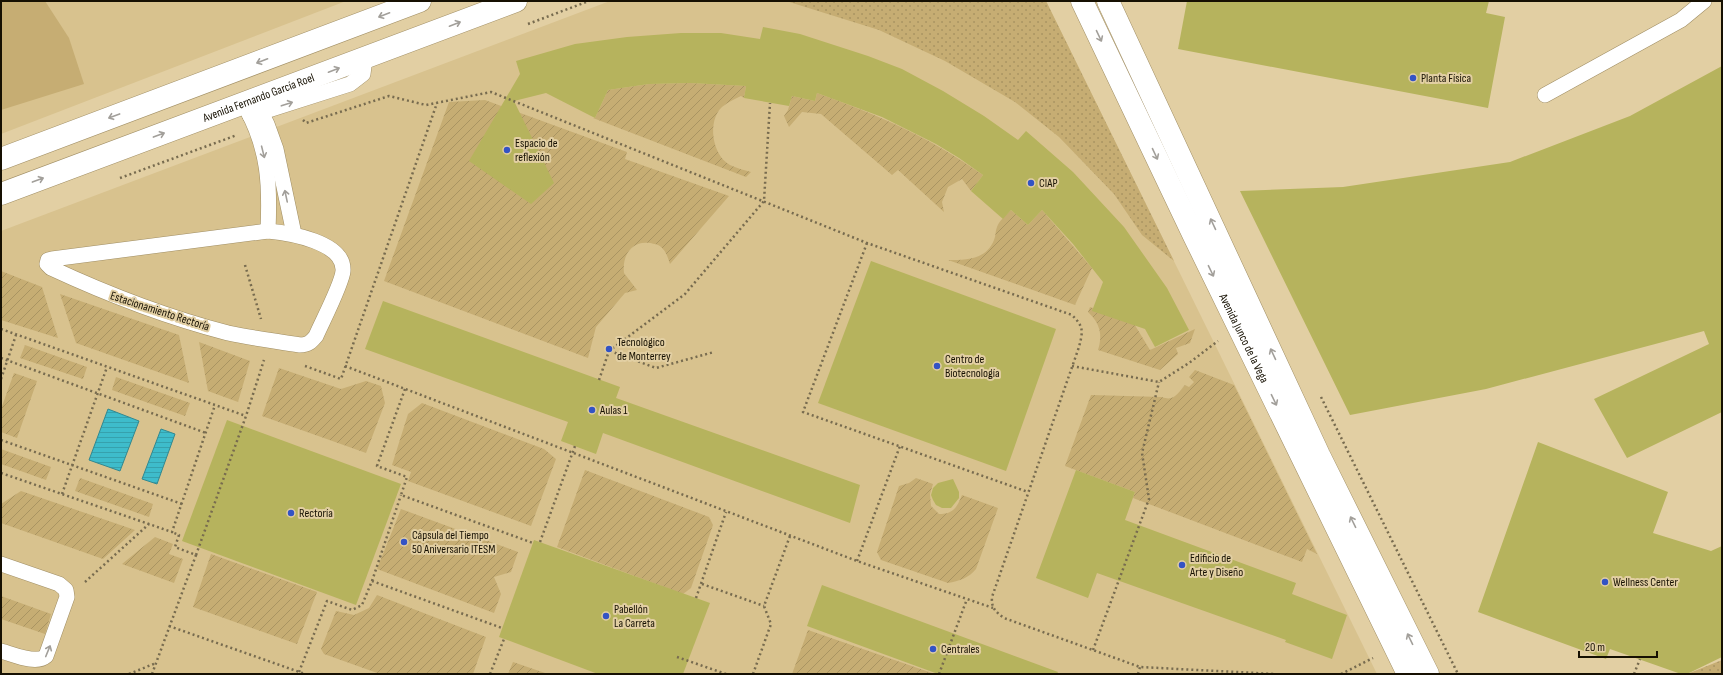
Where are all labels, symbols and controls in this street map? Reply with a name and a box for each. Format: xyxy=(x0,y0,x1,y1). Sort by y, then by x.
one-way arrow xyxy=(378,11,390,19)
one-way arrow xyxy=(449,19,461,27)
one-way arrow xyxy=(1096,30,1103,42)
one-way arrow xyxy=(257,57,269,65)
one-way arrow xyxy=(327,65,339,73)
street label: Avenida Fernando García Roel xyxy=(200,70,316,126)
place label: Planta Física xyxy=(1421,71,1471,86)
marker: Planta Física xyxy=(1408,73,1418,83)
one-way arrow xyxy=(281,99,293,107)
one-way arrow xyxy=(109,113,121,121)
one-way arrow xyxy=(153,131,166,138)
place label: Espacio de reflexión xyxy=(515,136,558,165)
one-way arrow xyxy=(260,145,268,158)
marker: Espacio de reflexión xyxy=(502,145,512,155)
one-way arrow xyxy=(1152,147,1159,159)
one-way arrow xyxy=(31,176,43,184)
place label: CIAP xyxy=(1039,176,1057,191)
marker: CIAP xyxy=(1026,178,1036,188)
one-way arrow xyxy=(281,190,289,203)
one-way arrow xyxy=(1209,218,1216,230)
one-way arrow xyxy=(1208,265,1215,277)
street label: Estacionamiento Rectoría xyxy=(108,288,212,335)
street label: Avenida Junco de la Vega xyxy=(1215,290,1272,386)
place label: Tecnológico de Monterrey xyxy=(617,335,671,364)
marker: Tecnológico de Monterrey xyxy=(604,344,614,354)
one-way arrow xyxy=(1269,349,1276,361)
place label: Centro de Biotecnología xyxy=(945,352,1000,381)
marker: Centro de Biotecnología xyxy=(932,361,942,371)
one-way arrow xyxy=(1271,394,1278,406)
place label: Aulas 1 xyxy=(599,403,628,418)
marker: Aulas 1 xyxy=(587,405,597,415)
place label: Rectoría xyxy=(299,506,333,521)
marker: Rectoría xyxy=(286,508,296,518)
one-way arrow xyxy=(1349,517,1356,529)
place label: Cápsula del Tiempo 50 Aniversario ITESM xyxy=(412,528,495,557)
marker: Cápsula del Tiempo 50 Aniversario ITESM xyxy=(399,537,409,547)
place label: Edificio de Arte y Diseño xyxy=(1189,551,1243,580)
marker: Edificio de Arte y Diseño xyxy=(1177,560,1187,570)
place label: Wellness Center xyxy=(1613,575,1678,590)
marker: Wellness Center xyxy=(1600,577,1610,587)
place label: Pabellón La Carreta xyxy=(614,602,655,631)
marker: Pabellón La Carreta xyxy=(601,611,611,621)
one-way arrow xyxy=(1406,633,1413,645)
scale bar xyxy=(1579,633,1657,659)
text: 20 m xyxy=(1585,640,1605,655)
place label: Centrales xyxy=(941,642,980,657)
marker: Centrales xyxy=(928,644,938,654)
one-way arrow xyxy=(44,645,52,657)

